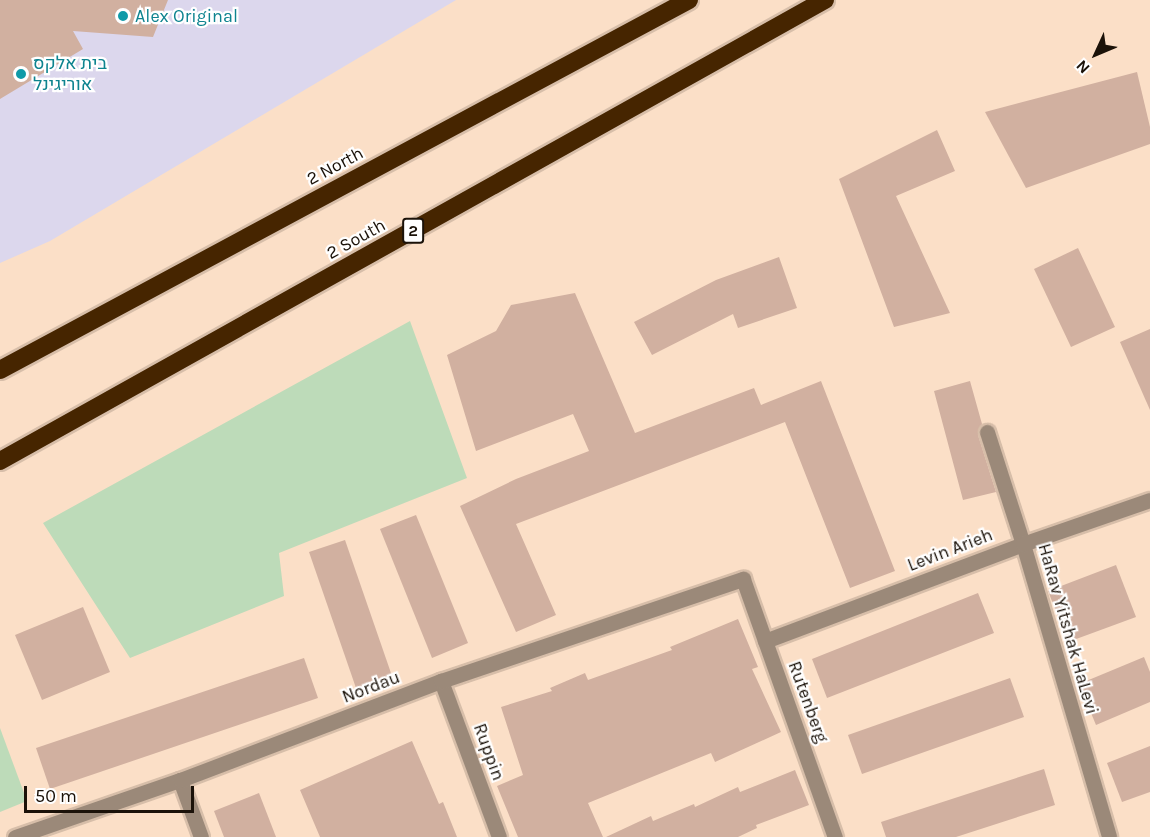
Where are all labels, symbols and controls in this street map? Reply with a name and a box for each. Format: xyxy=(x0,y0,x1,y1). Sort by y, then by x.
place label: Alex Original xyxy=(135,5,238,27)
marker: Alex Original xyxy=(116,9,130,23)
north arrow xyxy=(1066,24,1126,84)
place label: בית אלקס אוריגינל xyxy=(33,53,107,96)
text: N xyxy=(1072,56,1094,78)
marker: בית אלקס אוריגינל xyxy=(14,67,28,81)
street label: 2 North xyxy=(303,142,367,190)
street label: 2 South xyxy=(323,214,389,264)
road number: 2 xyxy=(401,218,425,244)
street label: Levin Arieh xyxy=(904,524,996,576)
street label: HaRav Yitshak HaLevi xyxy=(1033,541,1103,717)
street label: Rutenberg xyxy=(783,658,833,746)
street label: Nordau xyxy=(339,666,403,708)
street label: Ruppin xyxy=(469,720,509,784)
scale bar xyxy=(27,774,196,812)
text: 50 m xyxy=(35,785,77,807)

